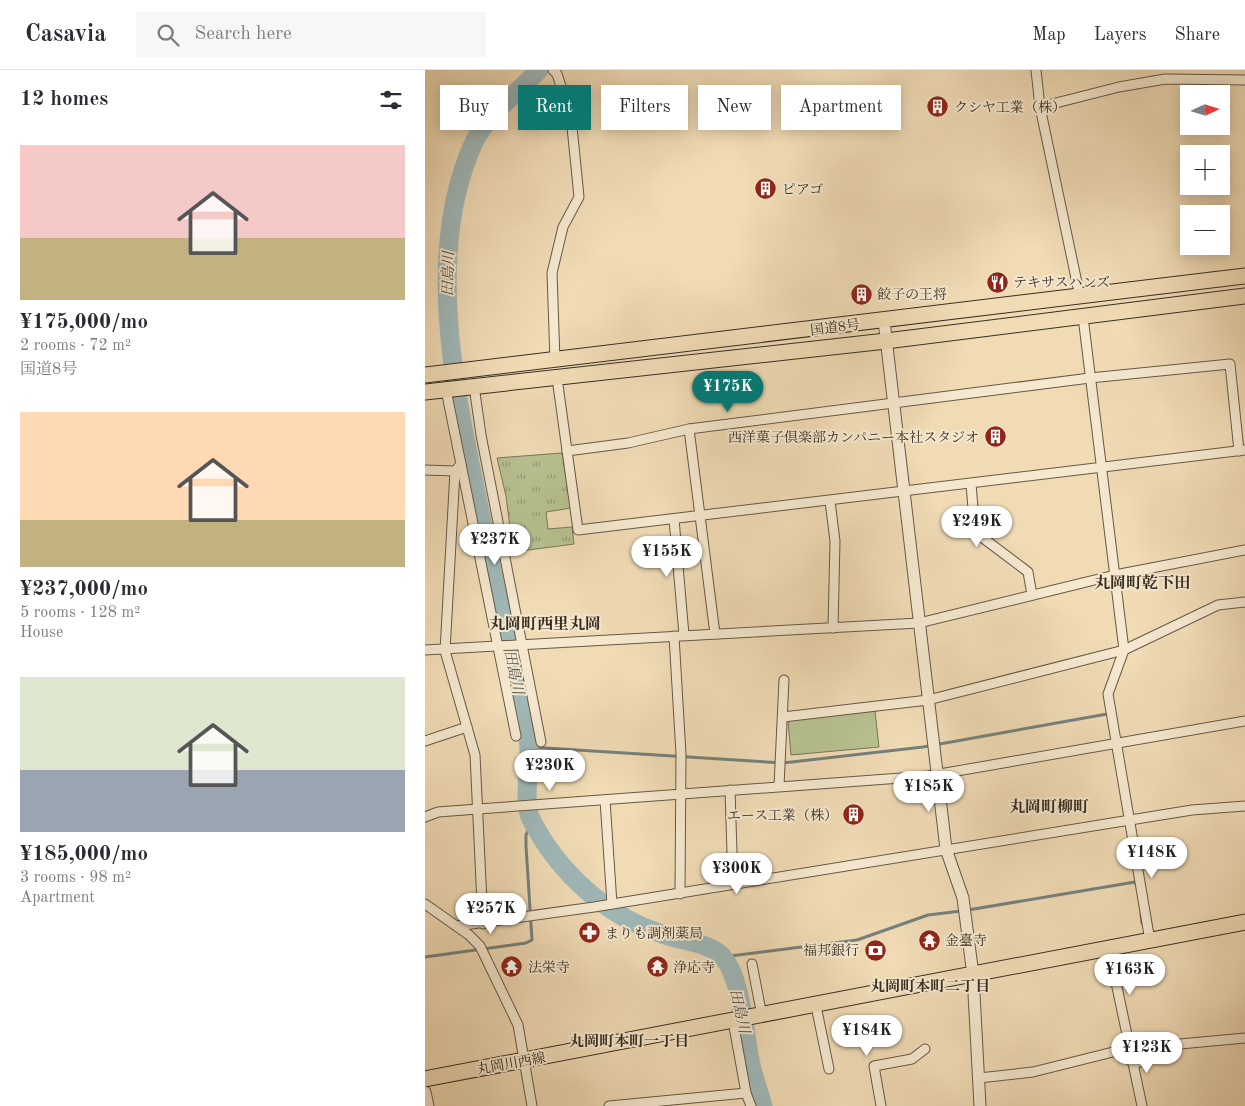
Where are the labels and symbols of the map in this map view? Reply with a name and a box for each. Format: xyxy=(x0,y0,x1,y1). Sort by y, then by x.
north arrow xyxy=(1180,85,1230,135)
building icon: クシヤ工業（株） xyxy=(926,95,950,119)
place label: クシヤ工業（株） xyxy=(954,100,1066,115)
building icon: ピアゴ xyxy=(754,177,778,201)
place label: ピアゴ xyxy=(782,183,823,197)
water label: 田島川 xyxy=(440,249,457,297)
restaurant icon: テキサスハンズ xyxy=(985,270,1009,294)
place label: テキサスハンズ xyxy=(1013,275,1110,290)
building icon: 餃子の王将 xyxy=(849,282,873,306)
place label: 餃子の王将 xyxy=(877,287,947,302)
street label: 国道8号 xyxy=(809,317,861,338)
pin: ¥175K xyxy=(693,370,763,413)
building icon: 西洋菓子倶楽部カンパニー本社スタジオ xyxy=(983,425,1007,449)
place label: 西洋菓子倶楽部カンパニー本社スタジオ xyxy=(728,430,979,445)
pin: ¥249K xyxy=(942,506,1012,548)
pin: ¥237K xyxy=(460,524,530,566)
pin: ¥155K xyxy=(632,536,702,578)
district label: 丸岡町乾下田 xyxy=(1094,574,1190,592)
district label: 丸岡町西里丸岡 xyxy=(489,615,601,633)
water label: 田島川 xyxy=(501,648,527,698)
pin: ¥230K xyxy=(515,750,585,792)
pin: ¥185K xyxy=(894,770,964,813)
district label: 丸岡町柳町 xyxy=(1009,798,1089,816)
building icon: エース工業（株） xyxy=(842,803,866,827)
place label: エース工業（株） xyxy=(727,808,838,823)
pin: ¥148K xyxy=(1117,836,1187,879)
pin: ¥300K xyxy=(702,852,772,895)
pin: ¥257K xyxy=(456,892,526,935)
pharmacy icon: まりも調剤薬局 xyxy=(577,921,601,945)
place label: まりも調剤薬局 xyxy=(605,926,703,941)
temple icon: 金臺寺 xyxy=(917,928,941,952)
place label: 金臺寺 xyxy=(945,933,987,948)
bank icon: 福邦銀行 xyxy=(863,938,887,962)
place label: 福邦銀行 xyxy=(803,943,859,958)
pin: ¥163K xyxy=(1095,954,1165,996)
temple icon: 法栄寺 xyxy=(500,955,524,979)
temple icon: 浄応寺 xyxy=(645,955,669,979)
place label: 法栄寺 xyxy=(528,960,570,975)
place label: 浄応寺 xyxy=(673,960,715,975)
district label: 丸岡町本町二丁目 xyxy=(870,978,990,995)
water label: 田島川 xyxy=(726,987,753,1037)
pin: ¥184K xyxy=(832,1014,902,1057)
pin: ¥123K xyxy=(1112,1032,1182,1074)
district label: 丸岡町本町一丁目 xyxy=(569,1033,689,1050)
street label: 丸岡川西線 xyxy=(475,1050,547,1077)

